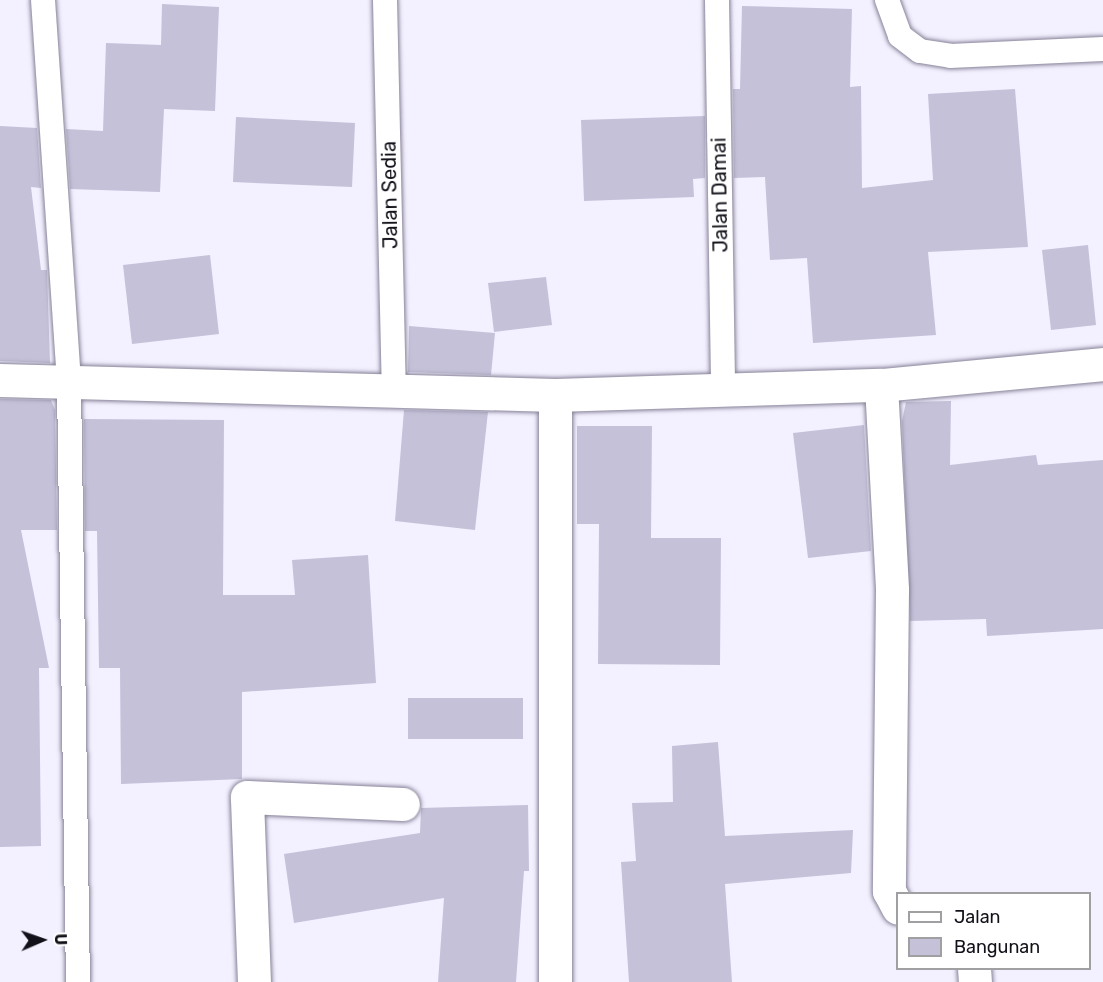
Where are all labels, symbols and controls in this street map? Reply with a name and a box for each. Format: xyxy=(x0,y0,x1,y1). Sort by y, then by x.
street label: Jalan Damai xyxy=(707,137,733,253)
street label: Jalan Sedia xyxy=(377,141,403,249)
legend xyxy=(896,892,1091,970)
text: Jalan xyxy=(954,906,1001,928)
north arrow xyxy=(12,910,72,970)
text: U xyxy=(51,933,70,945)
text: Bangunan xyxy=(954,936,1040,958)

